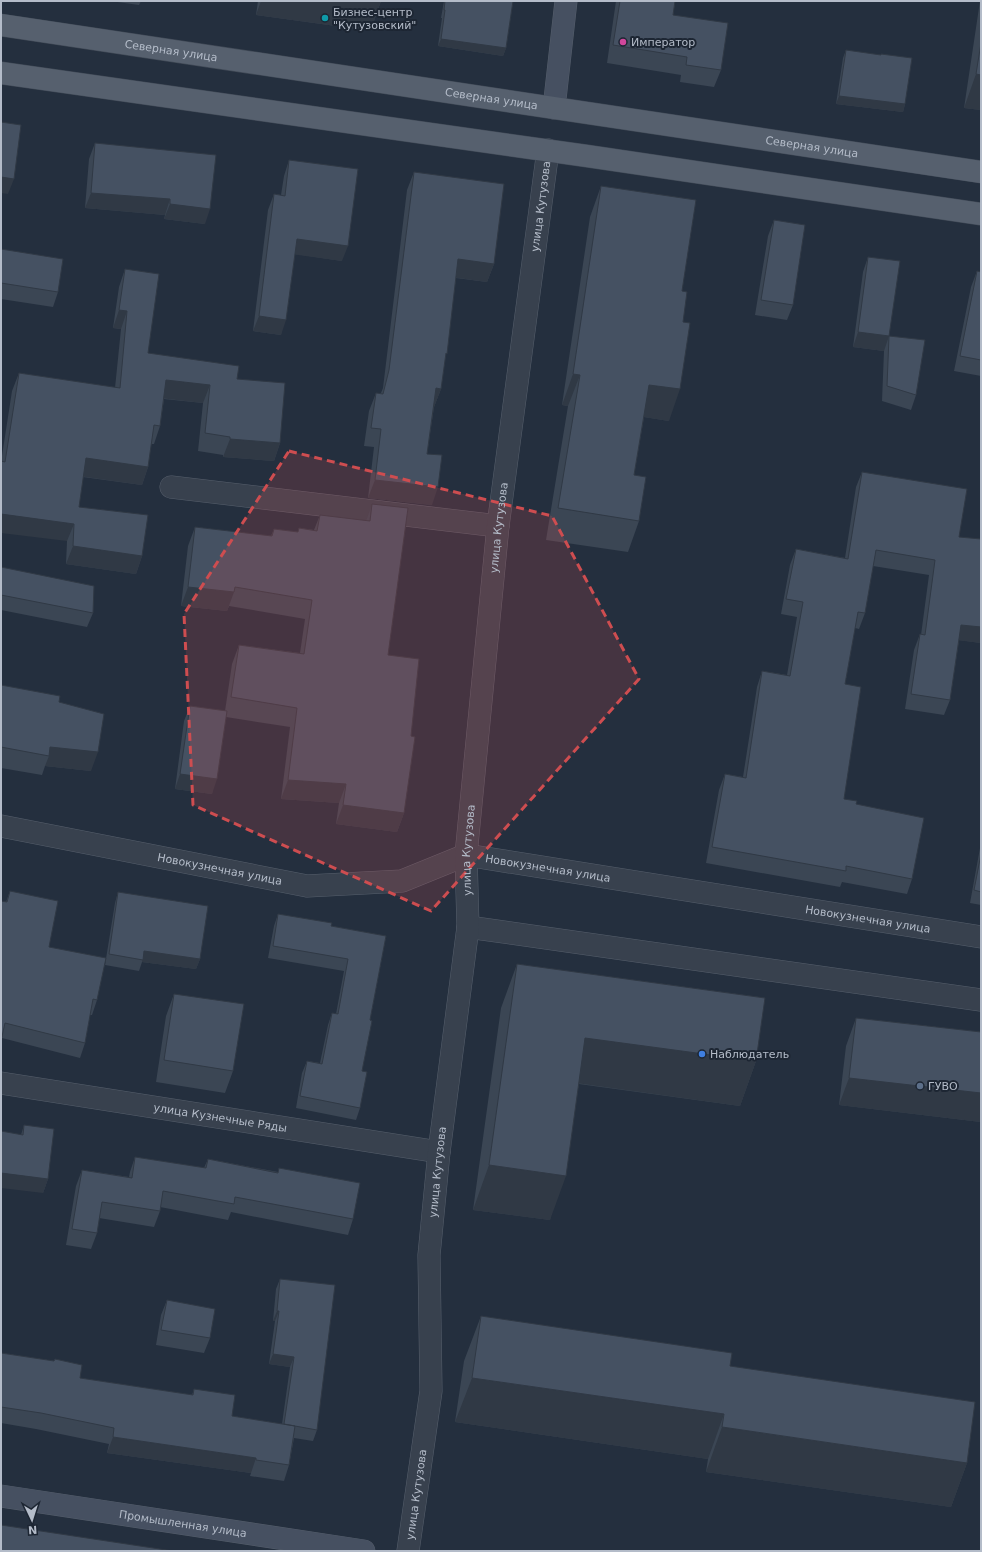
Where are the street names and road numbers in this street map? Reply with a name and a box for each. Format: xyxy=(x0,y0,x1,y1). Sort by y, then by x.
street label: Северная улица xyxy=(124,38,218,64)
street label: Северная улица xyxy=(444,86,539,112)
street label: Северная улица xyxy=(765,134,859,161)
street label: улица Кутузова xyxy=(529,160,553,253)
street label: улица Кутузова xyxy=(487,481,511,574)
street label: улица Кутузова xyxy=(460,804,478,896)
street label: Новокузнечная улица xyxy=(156,851,283,888)
street label: Новокузнечная улица xyxy=(484,852,611,885)
street label: Новокузнечная улица xyxy=(804,903,931,936)
street label: улица Кузнечные Ряды xyxy=(153,1101,288,1135)
street label: улица Кутузова xyxy=(427,1126,449,1218)
street label: улица Кутузова xyxy=(404,1448,430,1541)
street label: Промышленная улица xyxy=(118,1508,248,1540)

